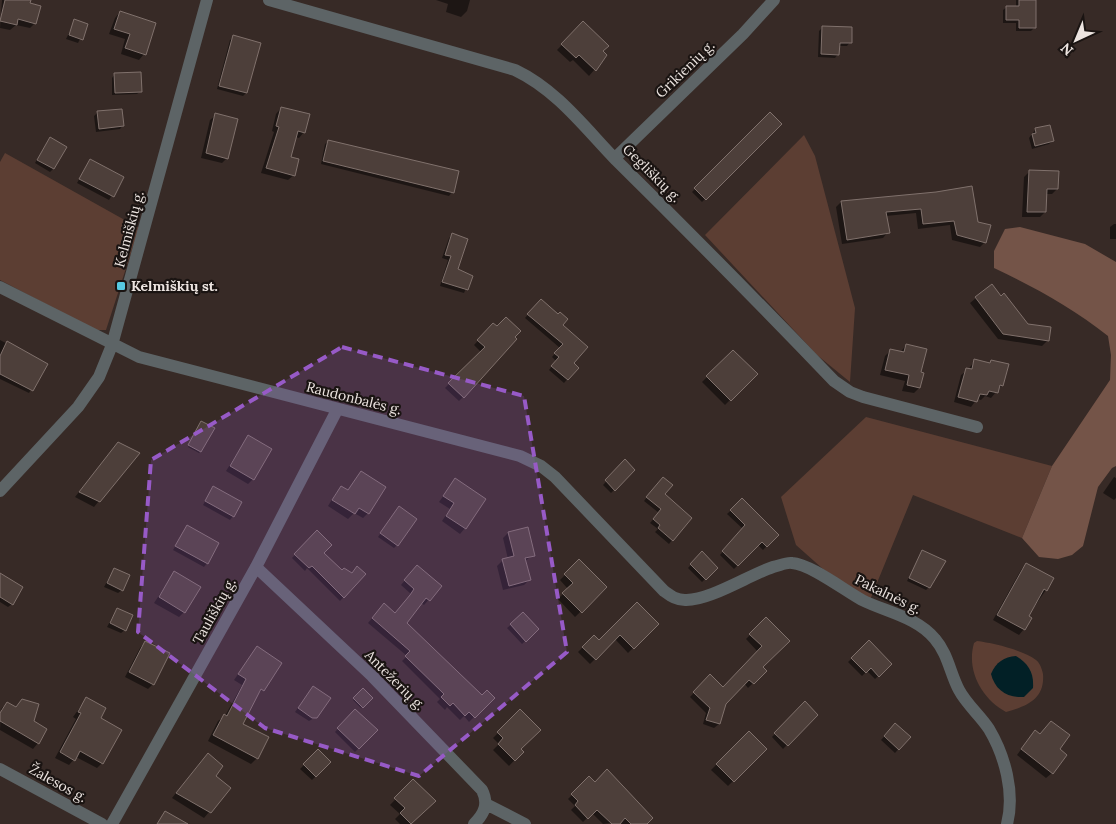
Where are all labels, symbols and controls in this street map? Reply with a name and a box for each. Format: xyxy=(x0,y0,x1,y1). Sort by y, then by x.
north arrow xyxy=(1051,15,1101,65)
street label: Grikienių g. xyxy=(652,36,718,102)
text: N xyxy=(1057,39,1077,60)
street label: Gegliškių g. xyxy=(619,140,685,206)
street label: Kelmiškių g. xyxy=(110,189,148,269)
place label: Kelmiškių st. xyxy=(131,277,218,295)
marker: Kelmiškių st. xyxy=(115,280,127,292)
street label: Raudonbalės g. xyxy=(305,377,403,419)
street label: Pakalnės g. xyxy=(852,570,924,618)
street label: Tauliškių g. xyxy=(188,575,240,647)
street label: Antežerių g. xyxy=(360,645,429,714)
street label: Žalesos g. xyxy=(26,760,90,806)

